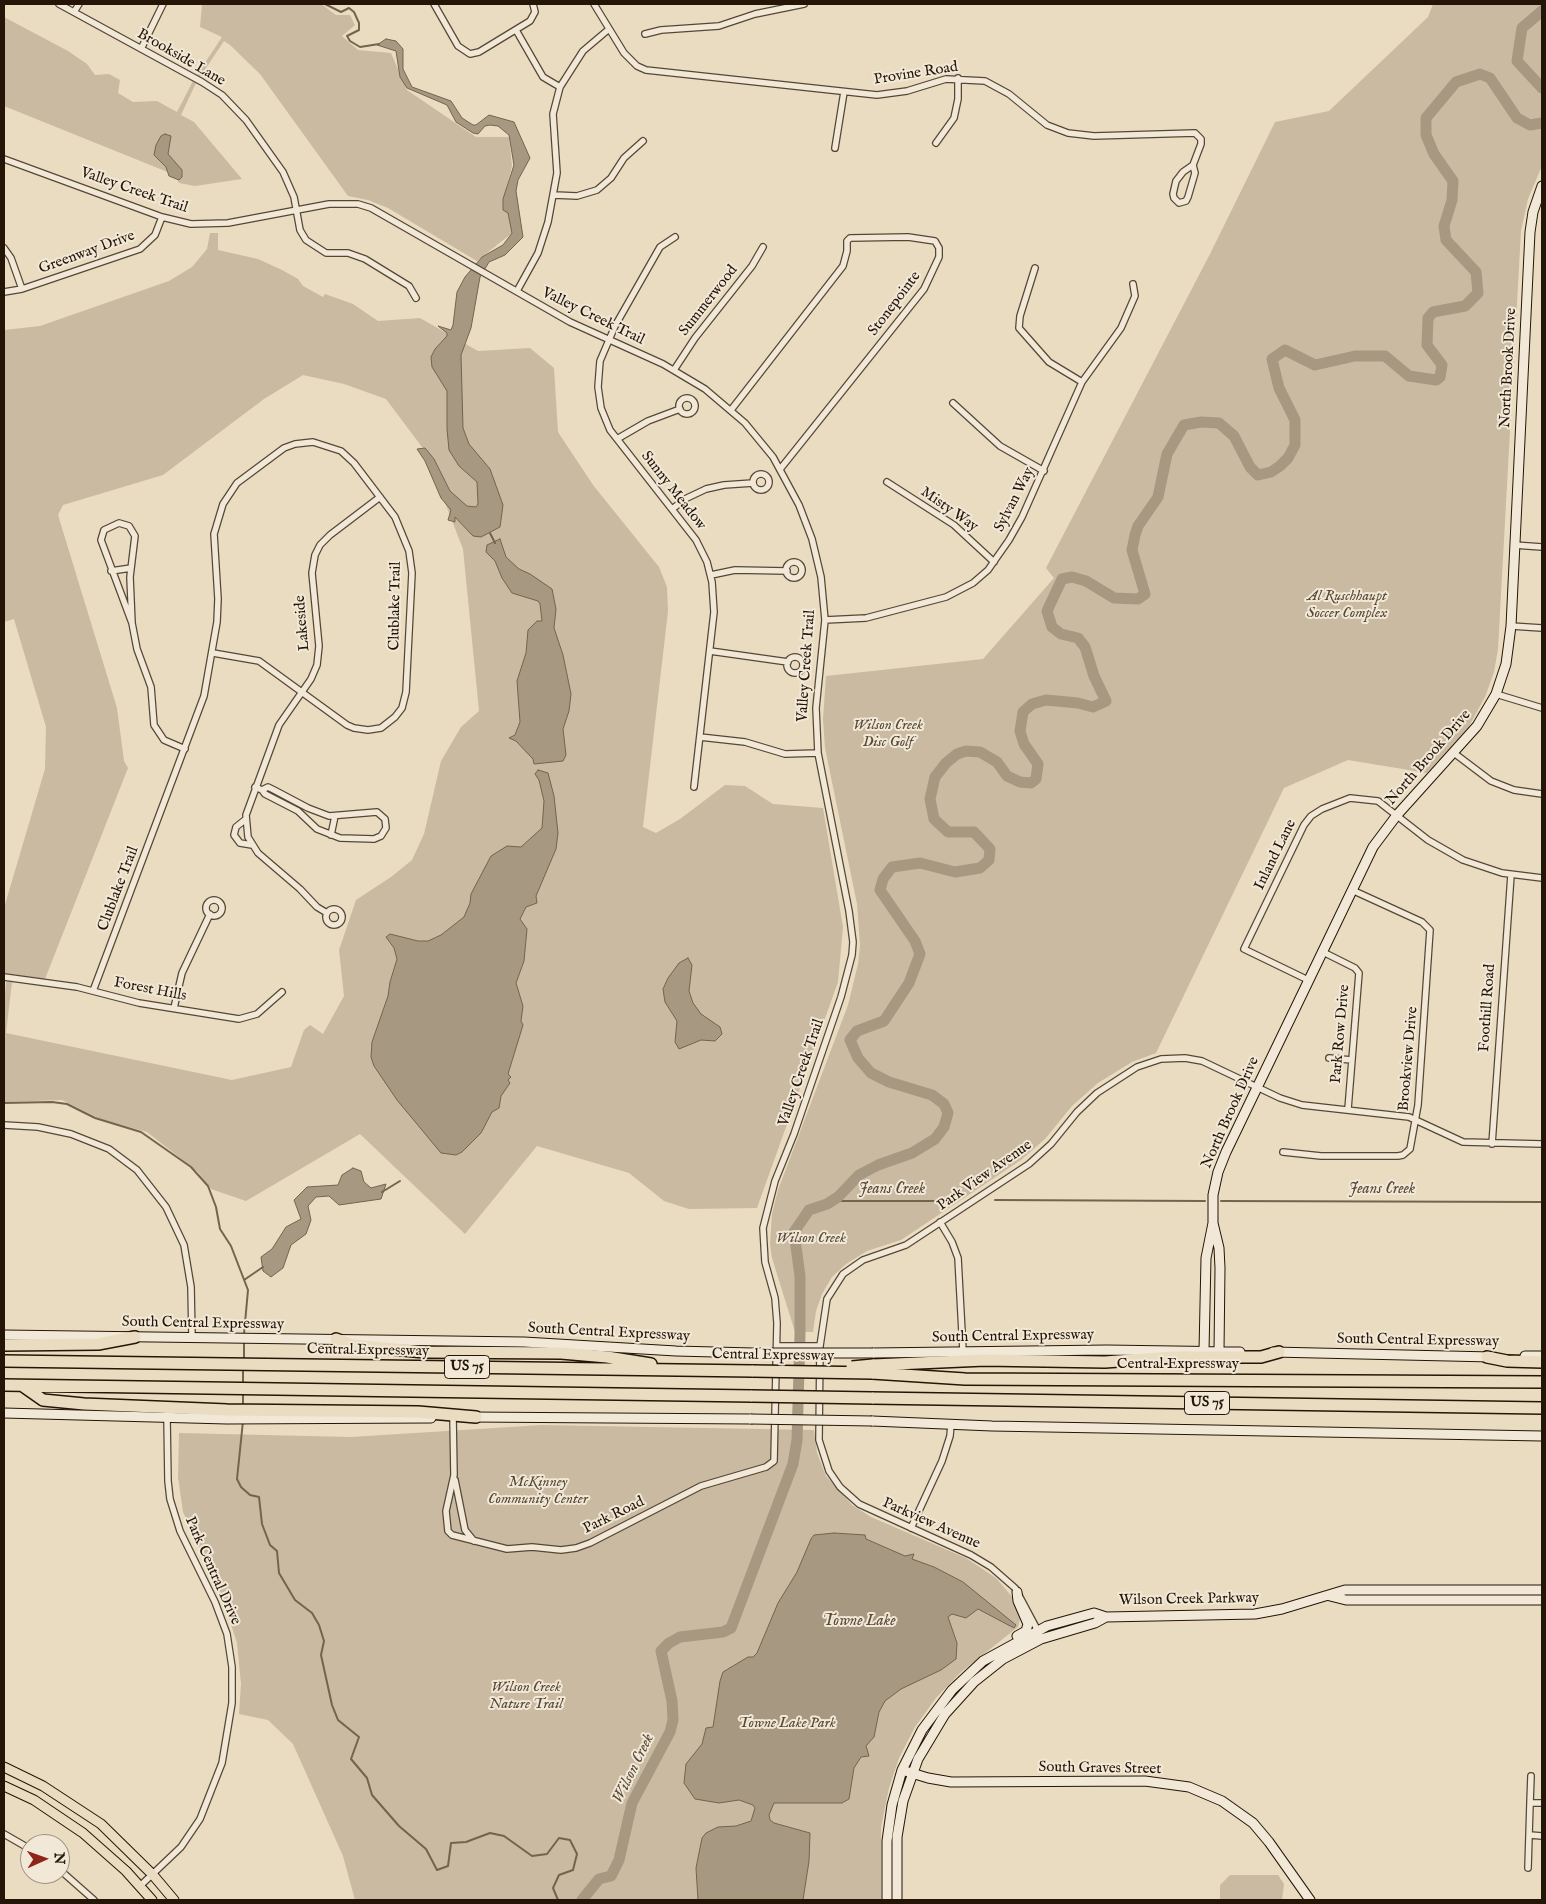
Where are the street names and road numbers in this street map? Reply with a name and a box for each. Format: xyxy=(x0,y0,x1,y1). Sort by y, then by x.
street label: Brookside Lane xyxy=(134,25,228,91)
street label: Provine Road xyxy=(873,58,959,90)
street label: Valley Creek Trail xyxy=(78,164,190,218)
street label: Greenway Drive xyxy=(37,227,137,279)
street label: Summerwood xyxy=(676,262,742,340)
street label: Stonepointe xyxy=(865,268,925,340)
street label: Valley Creek Trail xyxy=(539,284,647,350)
street label: North Brook Drive xyxy=(1497,307,1521,429)
street label: Sunny Meadow xyxy=(637,448,709,534)
street label: Sylvan Way xyxy=(991,465,1039,535)
street label: Misty Way xyxy=(917,484,981,536)
street label: Clublake Trail xyxy=(386,561,406,651)
street label: Lakeside xyxy=(292,594,314,652)
street label: Valley Creek Trail xyxy=(794,609,820,723)
street label: North Brook Drive xyxy=(1383,707,1475,809)
street label: Inland Lane xyxy=(1251,817,1301,893)
street label: Clublake Trail xyxy=(95,844,143,934)
street label: Foothill Road xyxy=(1476,963,1500,1053)
street label: Forest Hills xyxy=(112,974,188,1006)
street label: Park Row Drive xyxy=(1328,984,1354,1084)
street label: Brookview Drive xyxy=(1395,1006,1423,1112)
street label: Valley Creek Trail xyxy=(775,1017,829,1129)
street label: North Brook Drive xyxy=(1198,1054,1264,1172)
street label: Park View Avenue xyxy=(934,1137,1036,1215)
street label: South Central Expressway xyxy=(122,1314,284,1334)
street label: South Central Expressway xyxy=(528,1320,690,1346)
street label: South Central Expressway xyxy=(932,1327,1094,1347)
street label: South Central Expressway xyxy=(1337,1331,1499,1351)
street label: Central Expressway xyxy=(307,1341,429,1361)
street label: Central Expressway xyxy=(712,1346,834,1366)
road number: US 75 xyxy=(444,1355,490,1378)
street label: Central Expressway xyxy=(1117,1356,1239,1374)
road number: US 75 xyxy=(1184,1392,1230,1415)
street label: Park Road xyxy=(581,1494,647,1538)
street label: Parkview Avenue xyxy=(879,1494,983,1554)
street label: Park Central Drive xyxy=(180,1514,244,1628)
street label: Wilson Creek Parkway xyxy=(1119,1590,1259,1610)
street label: South Graves Street xyxy=(1038,1759,1162,1779)

